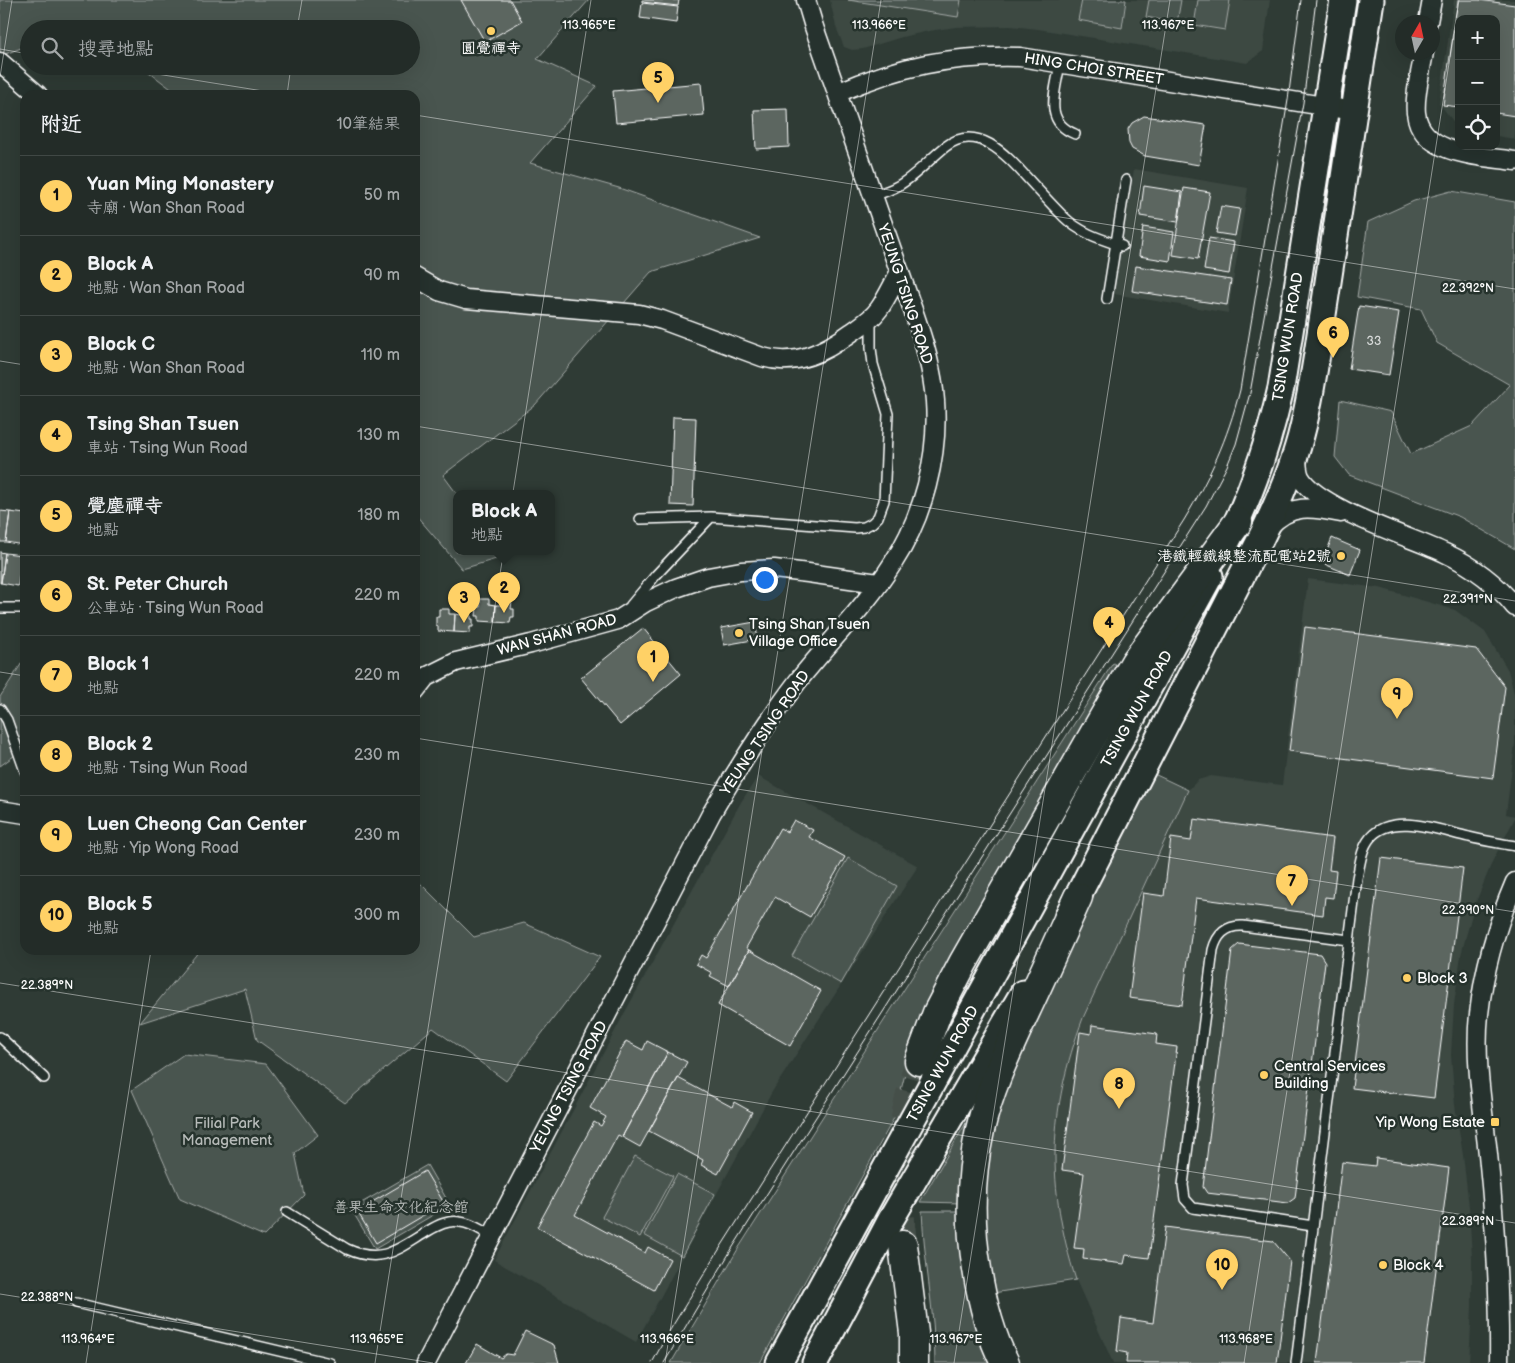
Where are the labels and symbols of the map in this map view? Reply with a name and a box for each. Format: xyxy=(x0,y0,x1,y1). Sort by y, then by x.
north arrow xyxy=(1395,15,1440,60)
text: 113.965°E xyxy=(562,18,616,33)
text: 113.966°E xyxy=(852,18,906,33)
text: 113.967°E xyxy=(1142,18,1194,33)
marker: 圓覺禪寺 xyxy=(485,25,497,37)
place label: 圓覺禪寺 xyxy=(461,39,521,58)
street label: HING CHOI STREET xyxy=(1023,49,1165,89)
pin: 5 xyxy=(642,62,674,103)
street label: YEUNG TSING ROAD xyxy=(873,220,937,367)
street label: TSING WUN ROAD xyxy=(1268,271,1308,403)
text: 22.392°N xyxy=(1442,281,1494,296)
pin: 6 xyxy=(1317,317,1349,358)
house number: 33 xyxy=(1367,334,1381,349)
place label: 港鐵輕鐵線整流配電站2號 xyxy=(1157,547,1331,566)
marker: 港鐵輕鐵線整流配電站2號 xyxy=(1335,550,1347,562)
your location xyxy=(752,567,778,593)
pin: 2 xyxy=(488,572,520,613)
pin: 3 xyxy=(448,582,480,623)
text: 22.391°N xyxy=(1443,592,1493,607)
pin: 4 xyxy=(1093,607,1125,648)
street label: WAN SHAN ROAD xyxy=(495,610,619,660)
place label: Tsing Shan Tsuen Village Office xyxy=(749,615,870,651)
marker: Tsing Shan Tsuen Village Office xyxy=(733,627,745,639)
pin: 1 xyxy=(637,641,669,682)
street label: TSING WUN ROAD xyxy=(1097,647,1177,771)
street label: YEUNG TSING ROAD xyxy=(716,667,814,800)
pin: 9 xyxy=(1381,678,1413,719)
pin: 7 xyxy=(1276,865,1308,906)
text: 22.390°N xyxy=(1442,903,1494,918)
place label: Block 3 xyxy=(1417,969,1468,988)
marker: Block 3 xyxy=(1401,972,1413,984)
text: 22.389°N xyxy=(21,978,73,993)
street label: TSING WUN ROAD xyxy=(903,1002,983,1126)
street label: YEUNG TSING ROAD xyxy=(526,1018,612,1157)
place label: Central Services Building xyxy=(1274,1057,1386,1093)
pin: 8 xyxy=(1103,1068,1135,1109)
marker: Central Services Building xyxy=(1258,1069,1270,1081)
place label: Yip Wong Estate xyxy=(1375,1113,1485,1132)
park label: Filial Park Management xyxy=(182,1114,273,1150)
marker: Yip Wong Estate xyxy=(1489,1116,1501,1128)
park label: 善果生命文化紀念館 xyxy=(333,1198,469,1217)
text: 22.389°N xyxy=(1442,1214,1494,1229)
pin: 10 xyxy=(1206,1249,1238,1290)
place label: Block 4 xyxy=(1393,1256,1444,1275)
marker: Block 4 xyxy=(1377,1259,1389,1271)
text: 22.388°N xyxy=(21,1290,73,1305)
text: 113.964°E xyxy=(61,1332,115,1347)
text: 113.965°E xyxy=(350,1332,404,1347)
text: 113.966°E xyxy=(640,1332,694,1347)
text: 113.967°E xyxy=(930,1332,982,1347)
text: 113.968°E xyxy=(1219,1332,1273,1347)

